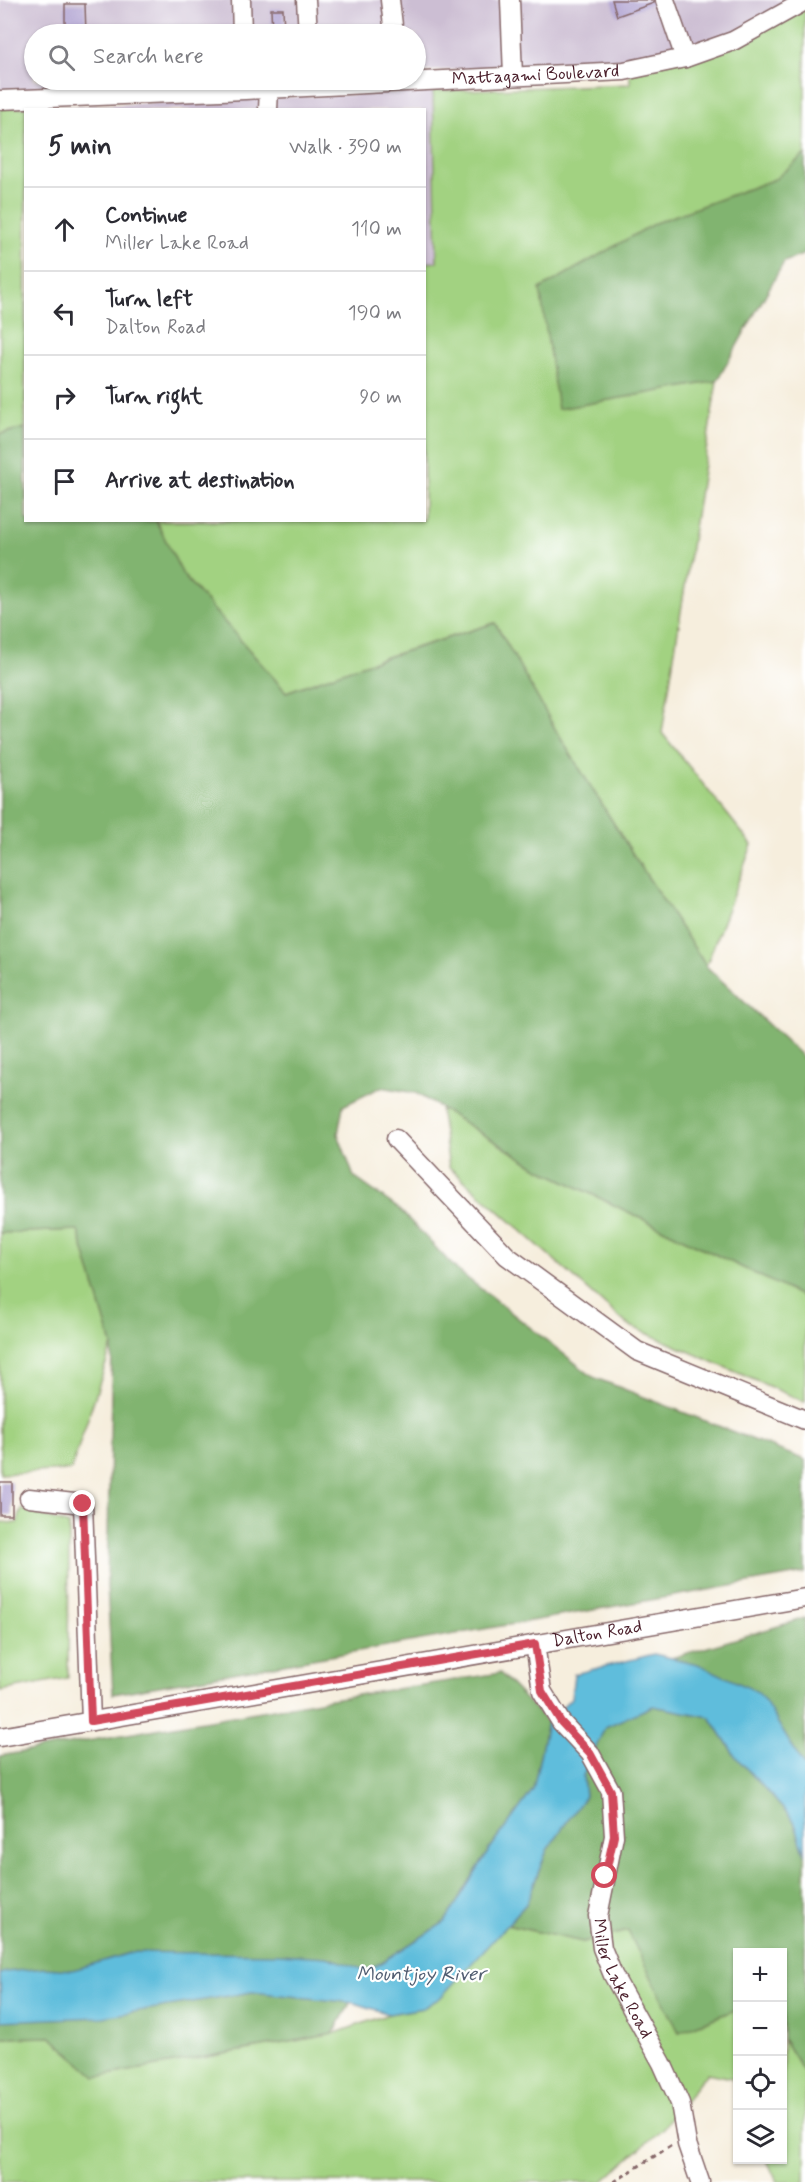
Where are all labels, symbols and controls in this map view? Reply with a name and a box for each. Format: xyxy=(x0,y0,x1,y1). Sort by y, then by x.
search box xyxy=(24,24,426,90)
icon: search xyxy=(45,41,78,74)
text: Search here xyxy=(93,43,204,71)
street label: Mattagami Boulevard xyxy=(451,59,620,92)
text: 5 min xyxy=(48,130,112,164)
text: Walk · 390 m xyxy=(289,134,402,161)
text: Continue xyxy=(105,202,187,230)
icon: ahead xyxy=(48,213,81,246)
text: 110 m xyxy=(351,216,402,243)
text: Miller Lake Road xyxy=(105,230,249,257)
text: Turn left xyxy=(105,286,193,314)
icon: left xyxy=(48,297,81,330)
text: 190 m xyxy=(348,300,402,327)
text: Dalton Road xyxy=(105,314,206,341)
icon: right xyxy=(48,381,81,414)
text: Turn right xyxy=(105,383,203,411)
text: 90 m xyxy=(359,384,402,411)
icon: arrive xyxy=(48,465,81,498)
text: Arrive at destination xyxy=(105,467,295,495)
route end xyxy=(69,1490,95,1516)
street label: Dalton Road xyxy=(550,1614,644,1653)
route start xyxy=(591,1862,617,1888)
street label: Miller Lake Road xyxy=(586,1917,658,2043)
map controls xyxy=(733,1948,787,2164)
button: + xyxy=(733,1948,787,2002)
water label: Mountjoy River xyxy=(357,1961,488,1988)
button: − xyxy=(733,2002,787,2056)
button: locate xyxy=(733,2056,787,2110)
button: layers xyxy=(733,2110,787,2164)

